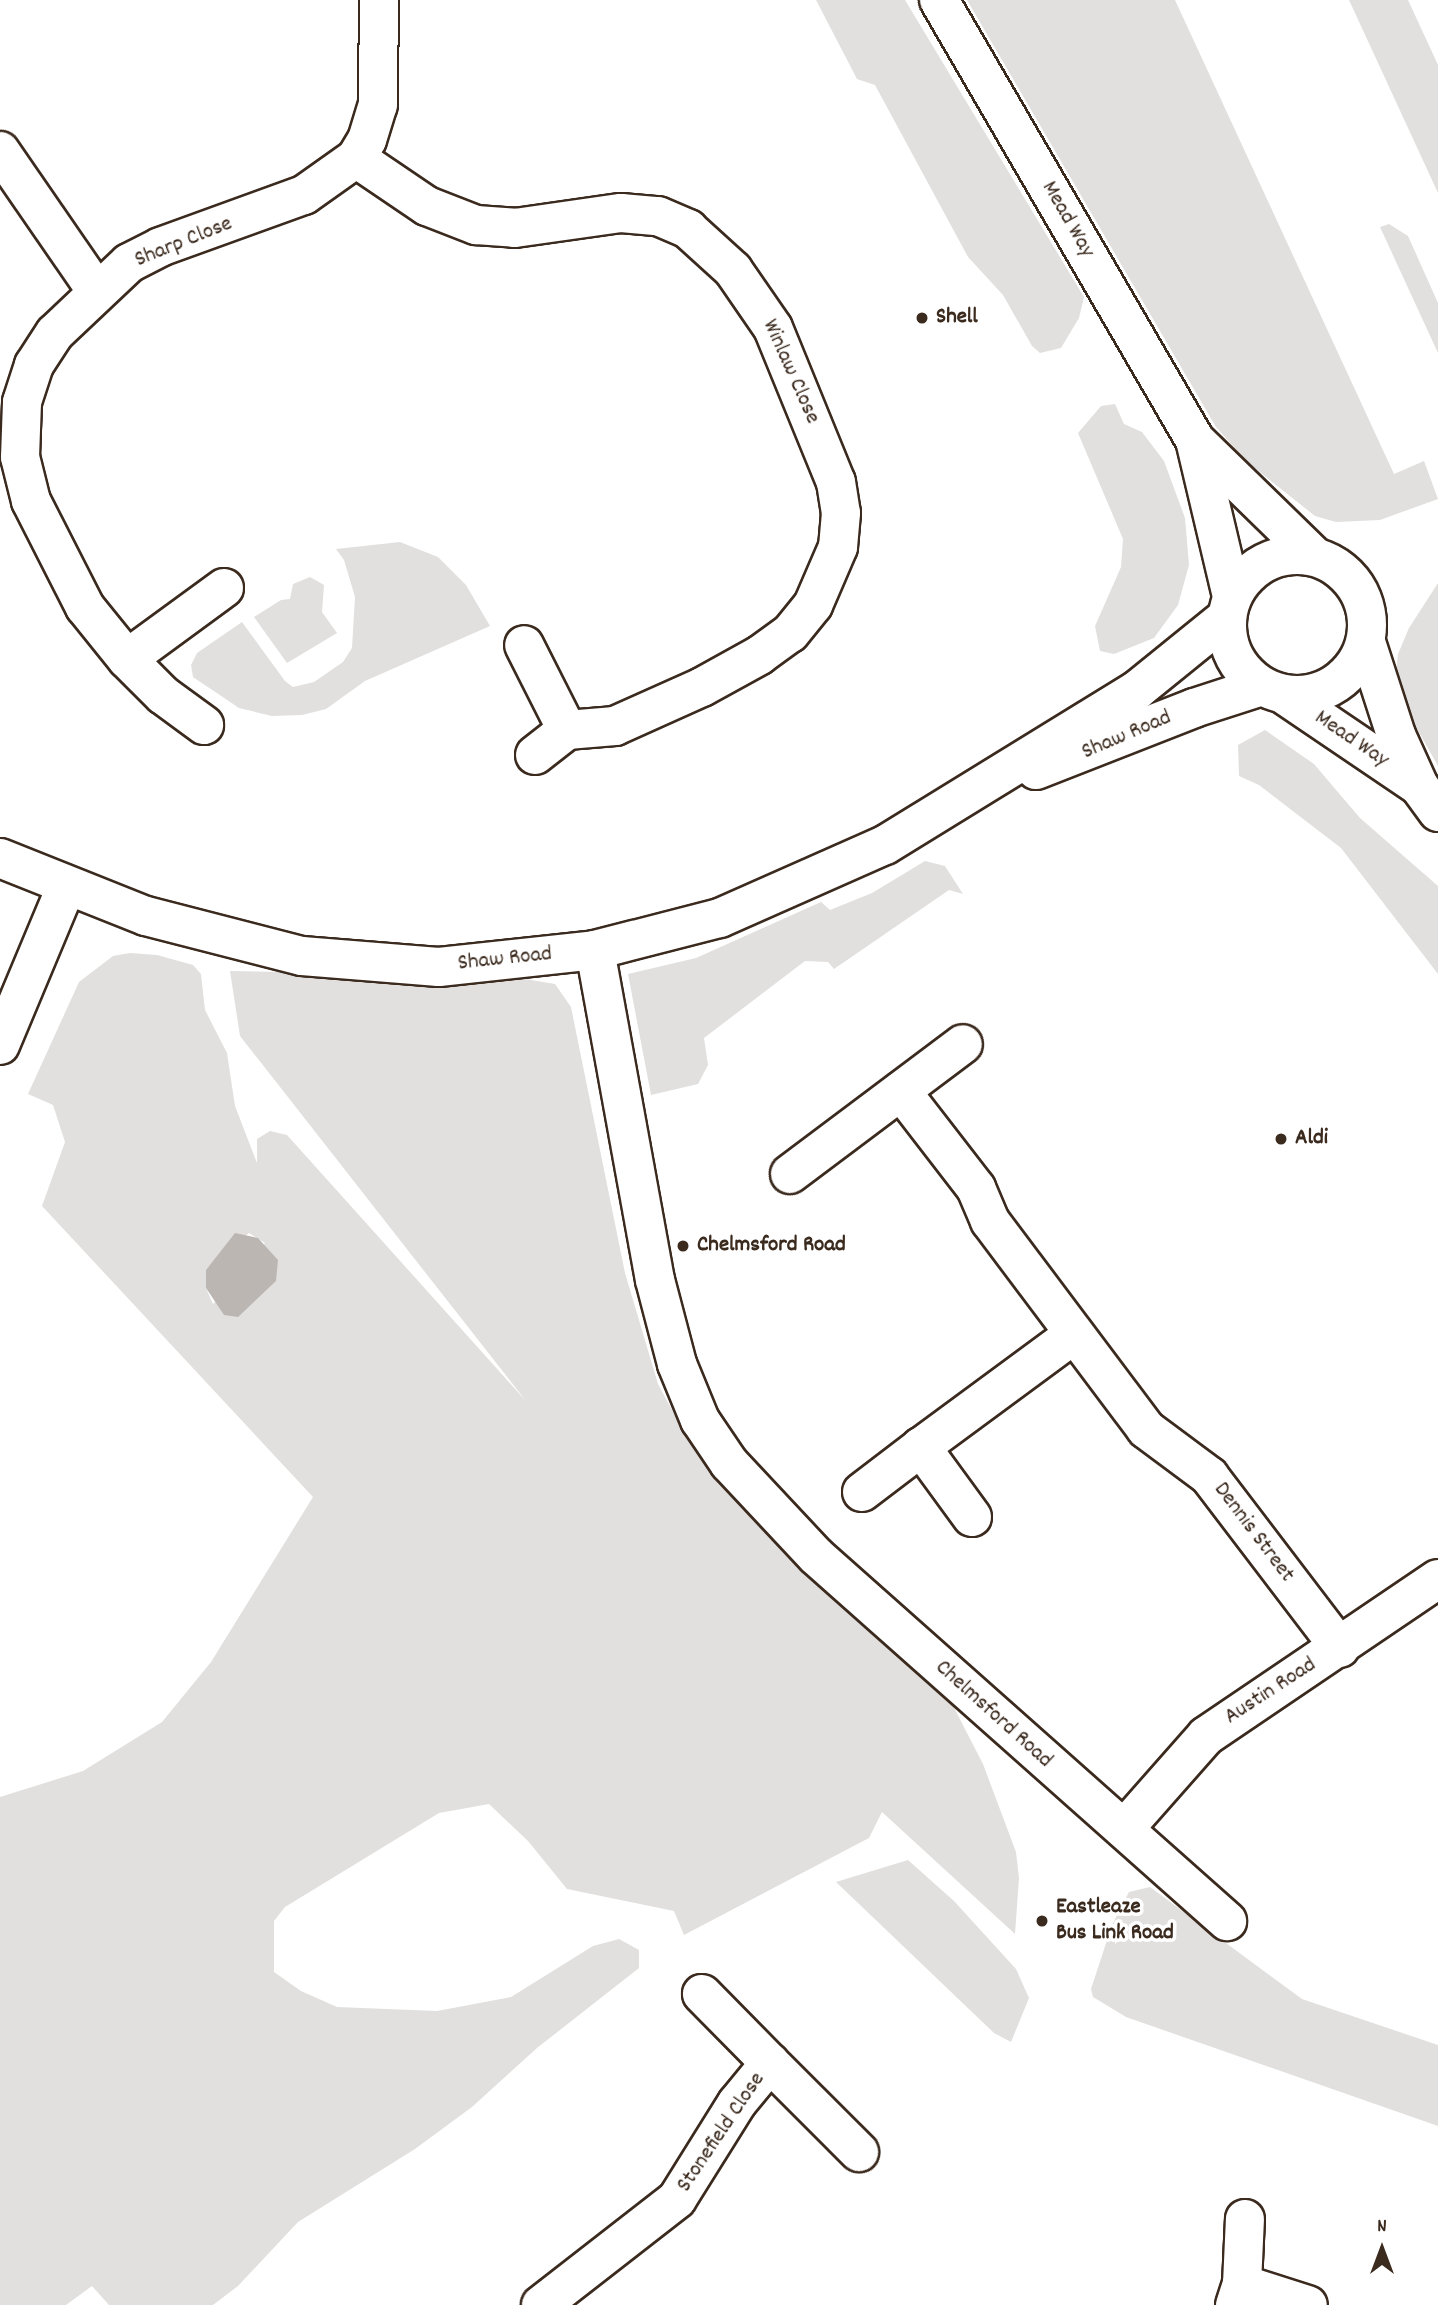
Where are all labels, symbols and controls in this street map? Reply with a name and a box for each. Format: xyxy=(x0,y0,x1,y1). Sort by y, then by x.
street label: Mead Way xyxy=(1034,177,1100,263)
street label: Sharp Close xyxy=(131,211,237,275)
place label: Shell xyxy=(936,304,978,332)
marker: Shell xyxy=(914,310,930,326)
street label: Winlaw Close xyxy=(755,316,825,428)
street label: Shaw Road xyxy=(1078,705,1176,767)
street label: Mead Way xyxy=(1309,705,1393,775)
street label: Shaw Road xyxy=(457,941,553,979)
place label: Aldi xyxy=(1295,1125,1328,1153)
marker: Aldi xyxy=(1273,1131,1289,1147)
place label: Chelmsford Road xyxy=(697,1232,846,1260)
marker: Chelmsford Road xyxy=(675,1238,691,1254)
street label: Dennis Street xyxy=(1206,1477,1300,1589)
street label: Austin Road xyxy=(1220,1652,1322,1732)
street label: Chelmsford Road xyxy=(928,1655,1058,1775)
place label: Eastleaze Bus Link Road xyxy=(1056,1894,1174,1948)
marker: Eastleaze Bus Link Road xyxy=(1034,1913,1050,1929)
street label: Stonefield Close xyxy=(672,2068,772,2198)
north arrow xyxy=(1347,2214,1417,2284)
text: N xyxy=(1377,2214,1387,2241)

